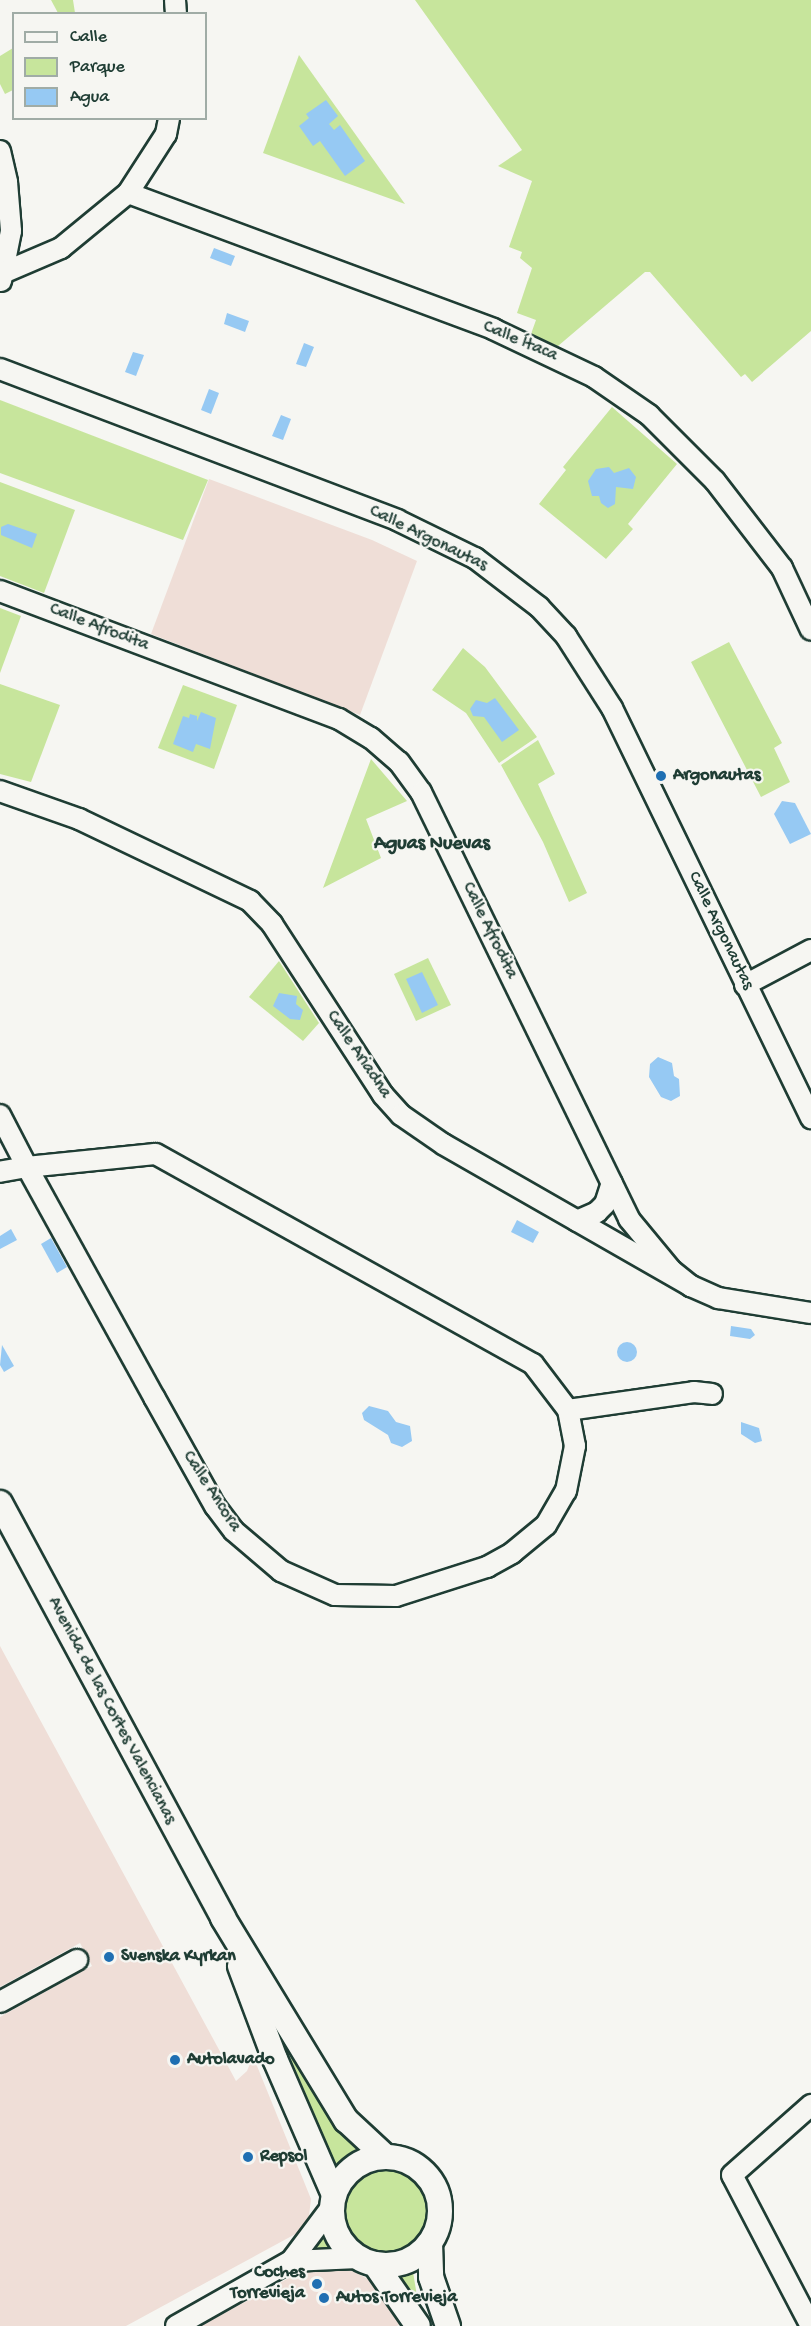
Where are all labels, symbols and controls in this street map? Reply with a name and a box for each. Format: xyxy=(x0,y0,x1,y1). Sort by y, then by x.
legend xyxy=(12,12,207,120)
text: Calle xyxy=(70,27,107,48)
text: Parque xyxy=(70,57,125,78)
text: Agua xyxy=(70,87,109,108)
street label: Calle Ítaca xyxy=(479,317,561,367)
street label: Calle Argonautas xyxy=(365,501,491,577)
street label: Calle Afrodita xyxy=(46,599,152,657)
place label: Argonautas xyxy=(673,765,761,787)
marker: Argonautas xyxy=(654,769,668,783)
district label: Aguas Nuevas xyxy=(374,832,490,856)
street label: Calle Argonautas xyxy=(682,868,758,994)
street label: Calle Afrodita xyxy=(456,879,522,983)
street label: Calle Ariadna xyxy=(321,1007,395,1103)
street label: Calle Ancora xyxy=(177,1447,245,1537)
street label: Avenida de las Cortes Valencianas xyxy=(42,1594,180,1828)
place label: Svenska Kyrkan xyxy=(121,1946,236,1968)
marker: Svenska Kyrkan xyxy=(102,1950,116,1964)
place label: Autolavado xyxy=(187,2049,275,2071)
marker: Autolavado xyxy=(168,2053,182,2067)
place label: Repsol xyxy=(260,2146,308,2168)
marker: Repsol xyxy=(241,2150,255,2164)
place label: Coches Torrevieja xyxy=(230,2263,305,2306)
marker: Coches Torrevieja xyxy=(310,2277,324,2291)
place label: Autos Torrevieja xyxy=(336,2287,457,2309)
marker: Autos Torrevieja xyxy=(317,2291,331,2305)

